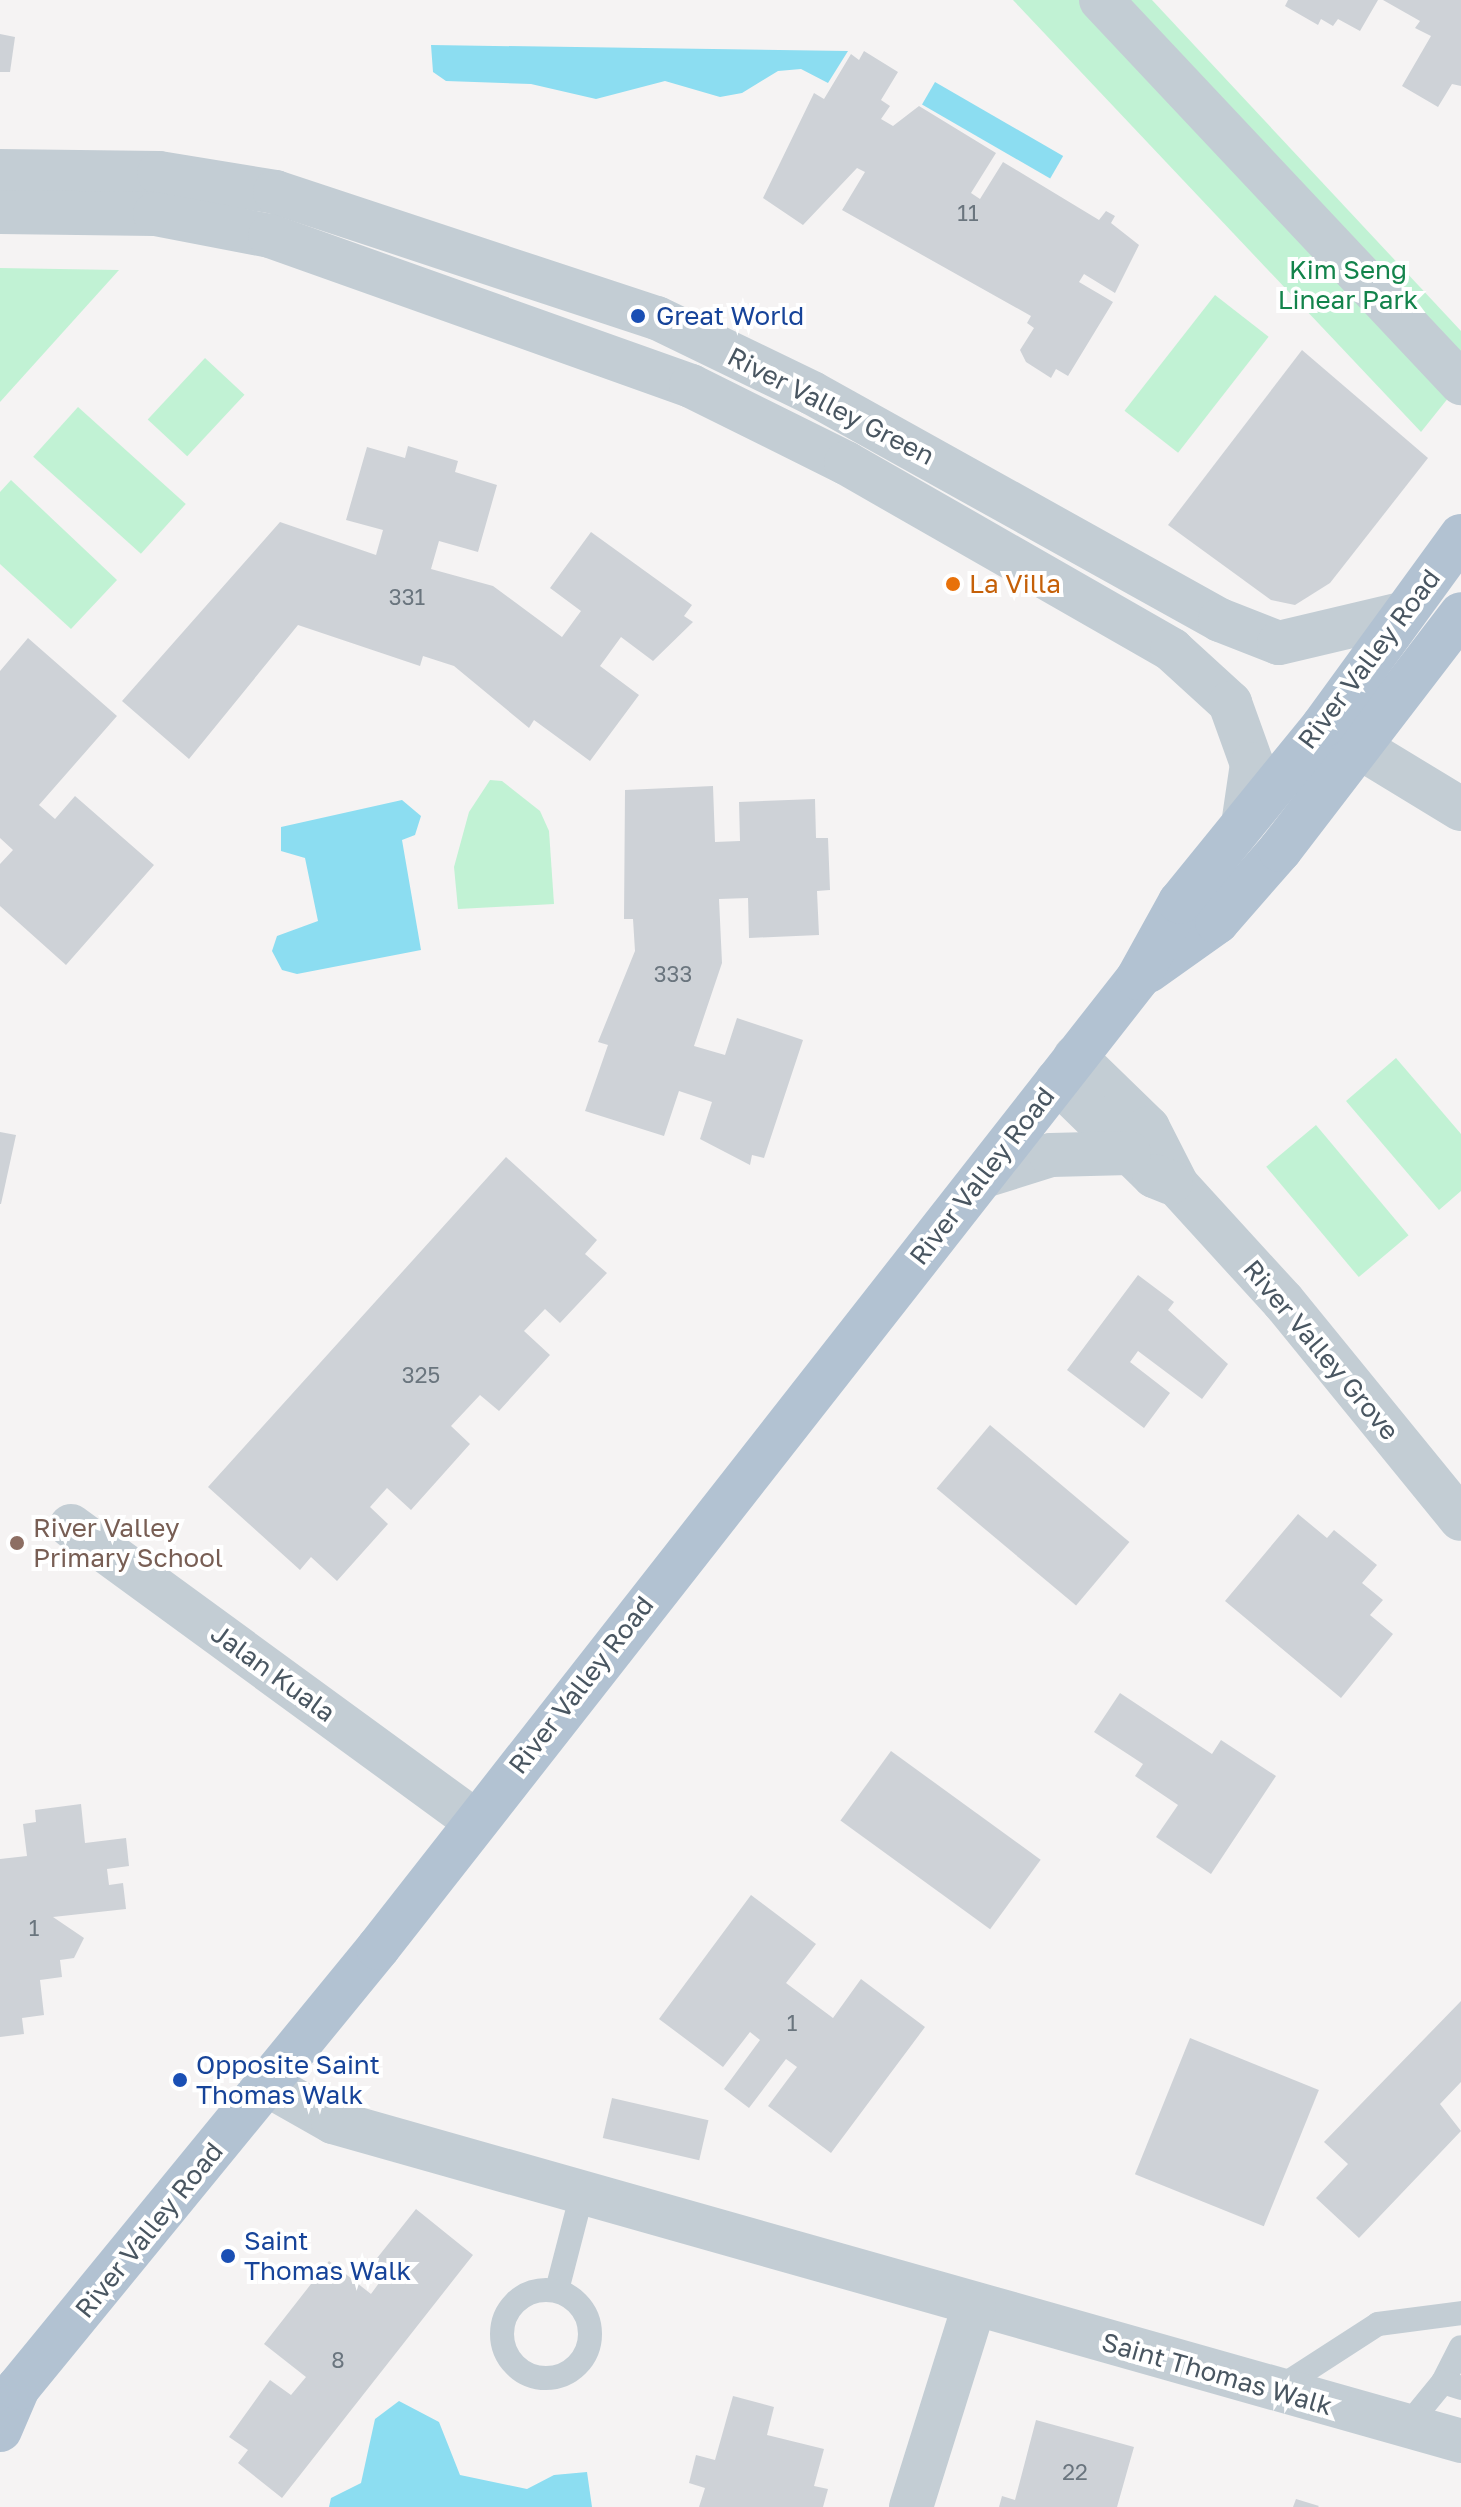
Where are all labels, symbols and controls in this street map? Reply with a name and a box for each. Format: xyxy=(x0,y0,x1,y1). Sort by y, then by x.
house number: 11 xyxy=(957,200,979,226)
park label: Kim Seng Linear Park xyxy=(1278,254,1418,316)
place label: Great World xyxy=(656,300,804,332)
marker: Great World xyxy=(627,305,649,327)
street label: River Valley Green xyxy=(723,341,939,471)
street label: River Valley Road xyxy=(1291,563,1447,755)
place label: La Villa xyxy=(969,568,1061,600)
marker: La Villa xyxy=(944,575,962,593)
house number: 331 xyxy=(389,584,425,610)
house number: 333 xyxy=(654,961,692,987)
street label: River Valley Road xyxy=(903,1081,1061,1271)
street label: River Valley Grove xyxy=(1237,1254,1405,1446)
house number: 325 xyxy=(402,1362,440,1388)
place label: River Valley Primary School xyxy=(33,1512,223,1574)
marker: River Valley Primary School xyxy=(8,1534,26,1552)
street label: River Valley Road xyxy=(502,1590,660,1780)
street label: Jalan Kuala xyxy=(205,1618,341,1728)
house number: 1 xyxy=(29,1915,39,1941)
house number: 1 xyxy=(787,2010,797,2036)
place label: Opposite Saint Thomas Walk xyxy=(196,2049,380,2110)
marker: Opposite Saint Thomas Walk xyxy=(171,2071,189,2089)
street label: River Valley Road xyxy=(69,2136,229,2324)
place label: Saint Thomas Walk xyxy=(244,2225,411,2286)
marker: Saint Thomas Walk xyxy=(219,2247,237,2265)
street label: Saint Thomas Walk xyxy=(1098,2326,1336,2422)
house number: 8 xyxy=(331,2347,345,2373)
house number: 22 xyxy=(1062,2459,1088,2485)

